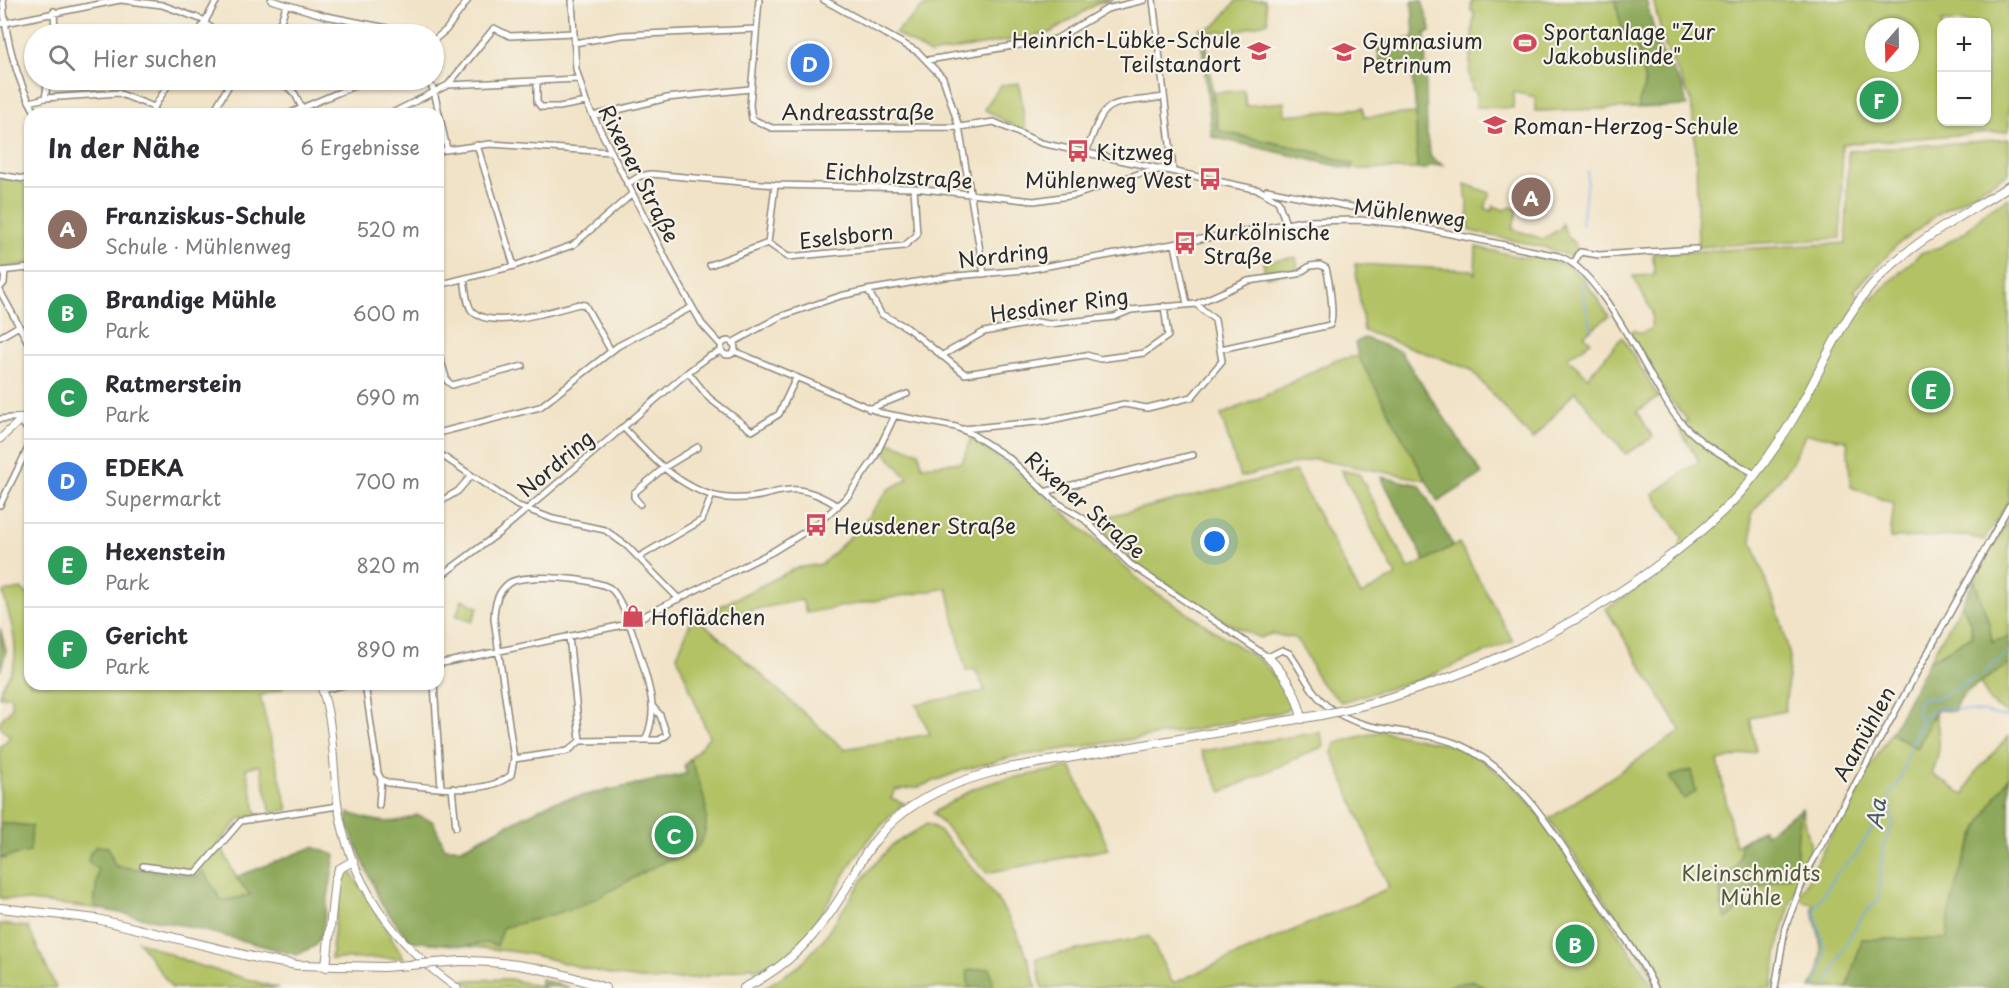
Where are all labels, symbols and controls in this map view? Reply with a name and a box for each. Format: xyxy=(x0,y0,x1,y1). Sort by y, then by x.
place label: Sportanlage "Zur Jakobuslinde" xyxy=(1543,15,1716,71)
north arrow xyxy=(1865,18,1919,72)
map controls xyxy=(1937,18,1991,126)
button: + xyxy=(1937,18,1991,72)
place label: Heinrich-Lübke-Schule Teilstandort xyxy=(1012,23,1241,79)
search box xyxy=(24,24,444,90)
place label: Gymnasium Petrinum xyxy=(1362,24,1483,80)
sports icon: Sportanlage "Zur Jakobuslinde" xyxy=(1512,30,1538,56)
school or university icon: Heinrich-Lübke-Schule Teilstandort xyxy=(1246,38,1272,64)
school or university icon: Gymnasium Petrinum xyxy=(1331,39,1357,65)
pin: D xyxy=(790,40,830,86)
icon: search xyxy=(45,41,78,74)
text: Hier suchen xyxy=(93,41,217,74)
button: − xyxy=(1937,72,1991,126)
pin: F xyxy=(1860,78,1898,122)
street label: Andreasstraße xyxy=(781,95,935,127)
street label: Rixener Straße xyxy=(591,98,689,248)
place label: Roman-Herzog-Schule xyxy=(1513,109,1739,141)
school or university icon: Roman-Herzog-Schule xyxy=(1482,112,1508,138)
text: In der Nähe xyxy=(48,128,200,167)
text: 6 Ergebnisse xyxy=(300,132,420,162)
place label: Kitzweg xyxy=(1096,135,1174,167)
bus stop icon: Kitzweg xyxy=(1065,138,1091,164)
street label: Eichholzstraße xyxy=(824,154,974,196)
place label: Mühlenweg West xyxy=(1025,163,1192,195)
bus stop icon: Mühlenweg West xyxy=(1197,166,1223,192)
pin: A xyxy=(1512,174,1550,220)
street label: Mühlenweg xyxy=(1352,189,1468,235)
text: Franziskus-Schule xyxy=(105,198,306,231)
text: A xyxy=(60,214,75,244)
text: 520 m xyxy=(356,214,420,244)
street label: Eselsborn xyxy=(797,214,895,256)
place label: Kurkölnische Straße xyxy=(1203,215,1330,271)
bus stop icon: Kurkölnische Straße xyxy=(1172,230,1198,256)
text: Schule · Mühlenweg xyxy=(105,231,292,261)
street label: Nordring xyxy=(956,233,1050,275)
street label: Hesdiner Ring xyxy=(988,278,1130,330)
text: Brandige Mühle xyxy=(105,282,276,315)
text: B xyxy=(61,298,74,328)
text: 600 m xyxy=(352,298,420,328)
text: Park xyxy=(105,315,150,345)
text: Ratmerstein xyxy=(105,366,242,399)
pin: E xyxy=(1912,368,1950,412)
text: C xyxy=(60,382,75,412)
text: 690 m xyxy=(356,382,420,412)
text: Park xyxy=(105,399,150,429)
street label: Nordring xyxy=(510,422,600,504)
street label: Rixener Straße xyxy=(1018,442,1154,566)
text: EDEKA xyxy=(105,450,184,483)
text: D xyxy=(60,466,75,496)
text: 700 m xyxy=(355,466,420,496)
text: Supermarkt xyxy=(105,483,221,513)
place label: Heusdener Straße xyxy=(834,509,1016,541)
bus stop icon: Heusdener Straße xyxy=(803,512,829,538)
your location xyxy=(1200,527,1229,556)
text: Hexenstein xyxy=(105,534,226,567)
text: E xyxy=(61,550,74,580)
text: 820 m xyxy=(357,550,420,580)
text: Park xyxy=(105,567,150,597)
place label: Hoflädchen xyxy=(651,600,765,632)
shop icon: Hoflädchen xyxy=(620,603,646,629)
text: Gericht xyxy=(105,618,188,651)
text: F xyxy=(62,634,73,664)
text: 890 m xyxy=(357,634,420,664)
text: Park xyxy=(105,651,150,681)
street label: Aamühlen xyxy=(1824,679,1902,787)
water label: Aa xyxy=(1857,796,1893,831)
pin: C xyxy=(654,812,694,858)
park label: Kleinschmidts Mühle xyxy=(1682,856,1820,912)
pin: B xyxy=(1556,922,1594,966)

